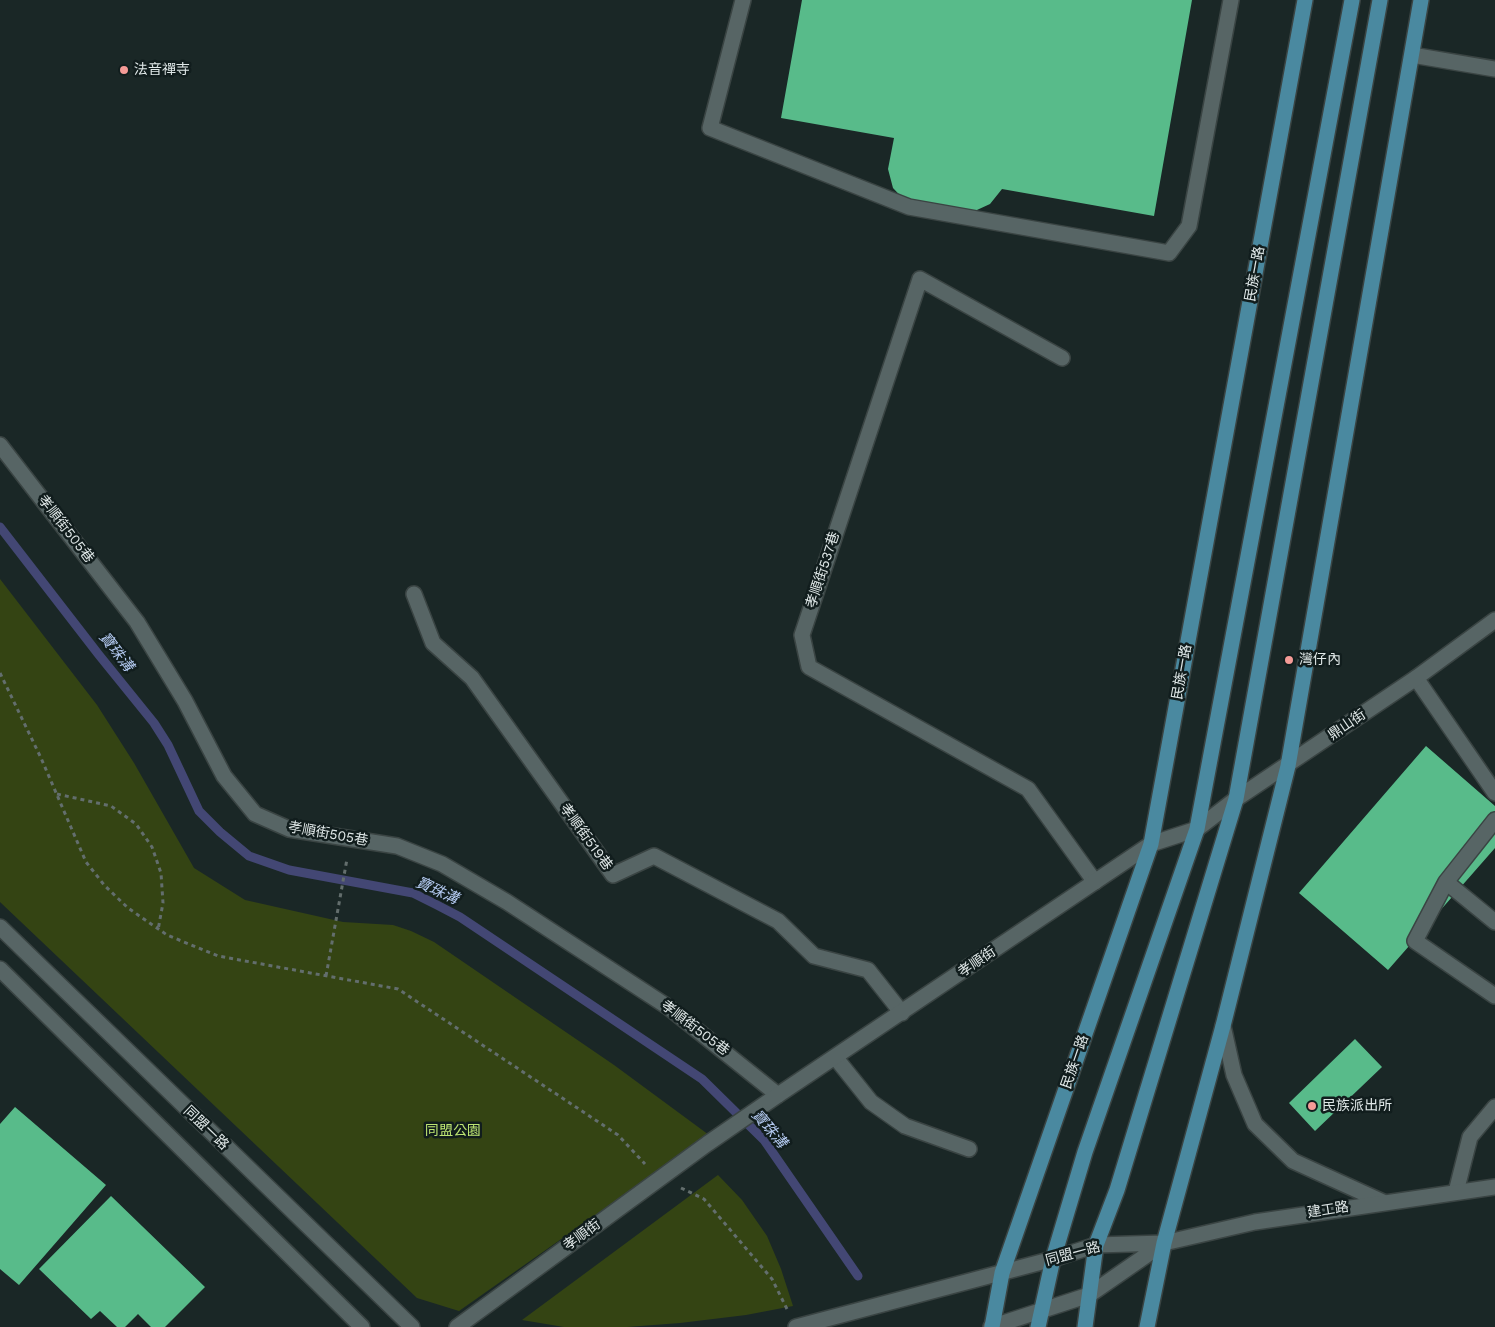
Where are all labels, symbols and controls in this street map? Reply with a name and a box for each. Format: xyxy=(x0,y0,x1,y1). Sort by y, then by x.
place label: 法音禪寺 xyxy=(134,62,190,78)
marker: 法音禪寺 xyxy=(118,64,130,76)
street label: 民族一路 xyxy=(1242,245,1268,303)
street label: 孝順街505巷 xyxy=(34,492,98,566)
street label: 孝順街537巷 xyxy=(803,530,843,610)
water label: 寶珠溝 xyxy=(95,629,137,675)
street label: 民族一路 xyxy=(1169,643,1195,701)
place label: 灣仔內 xyxy=(1299,652,1341,668)
marker: 灣仔內 xyxy=(1283,654,1295,666)
street label: 鼎山街 xyxy=(1325,706,1369,744)
street label: 孝順街519巷 xyxy=(556,800,616,874)
street label: 孝順街505巷 xyxy=(287,819,369,849)
water label: 寶珠溝 xyxy=(413,874,461,908)
street label: 孝順街 xyxy=(955,943,999,981)
street label: 孝順街505巷 xyxy=(658,997,732,1059)
street label: 民族一路 xyxy=(1058,1033,1092,1091)
place label: 民族派出所 xyxy=(1322,1098,1392,1114)
marker: 民族派出所 xyxy=(1306,1100,1318,1112)
street label: 同盟一路 xyxy=(180,1103,232,1153)
water label: 寶珠溝 xyxy=(747,1106,791,1152)
park label: 同盟公園 xyxy=(425,1123,481,1139)
street label: 建工路 xyxy=(1306,1198,1350,1222)
street label: 孝順街 xyxy=(560,1216,604,1254)
street label: 同盟一路 xyxy=(1044,1239,1102,1269)

